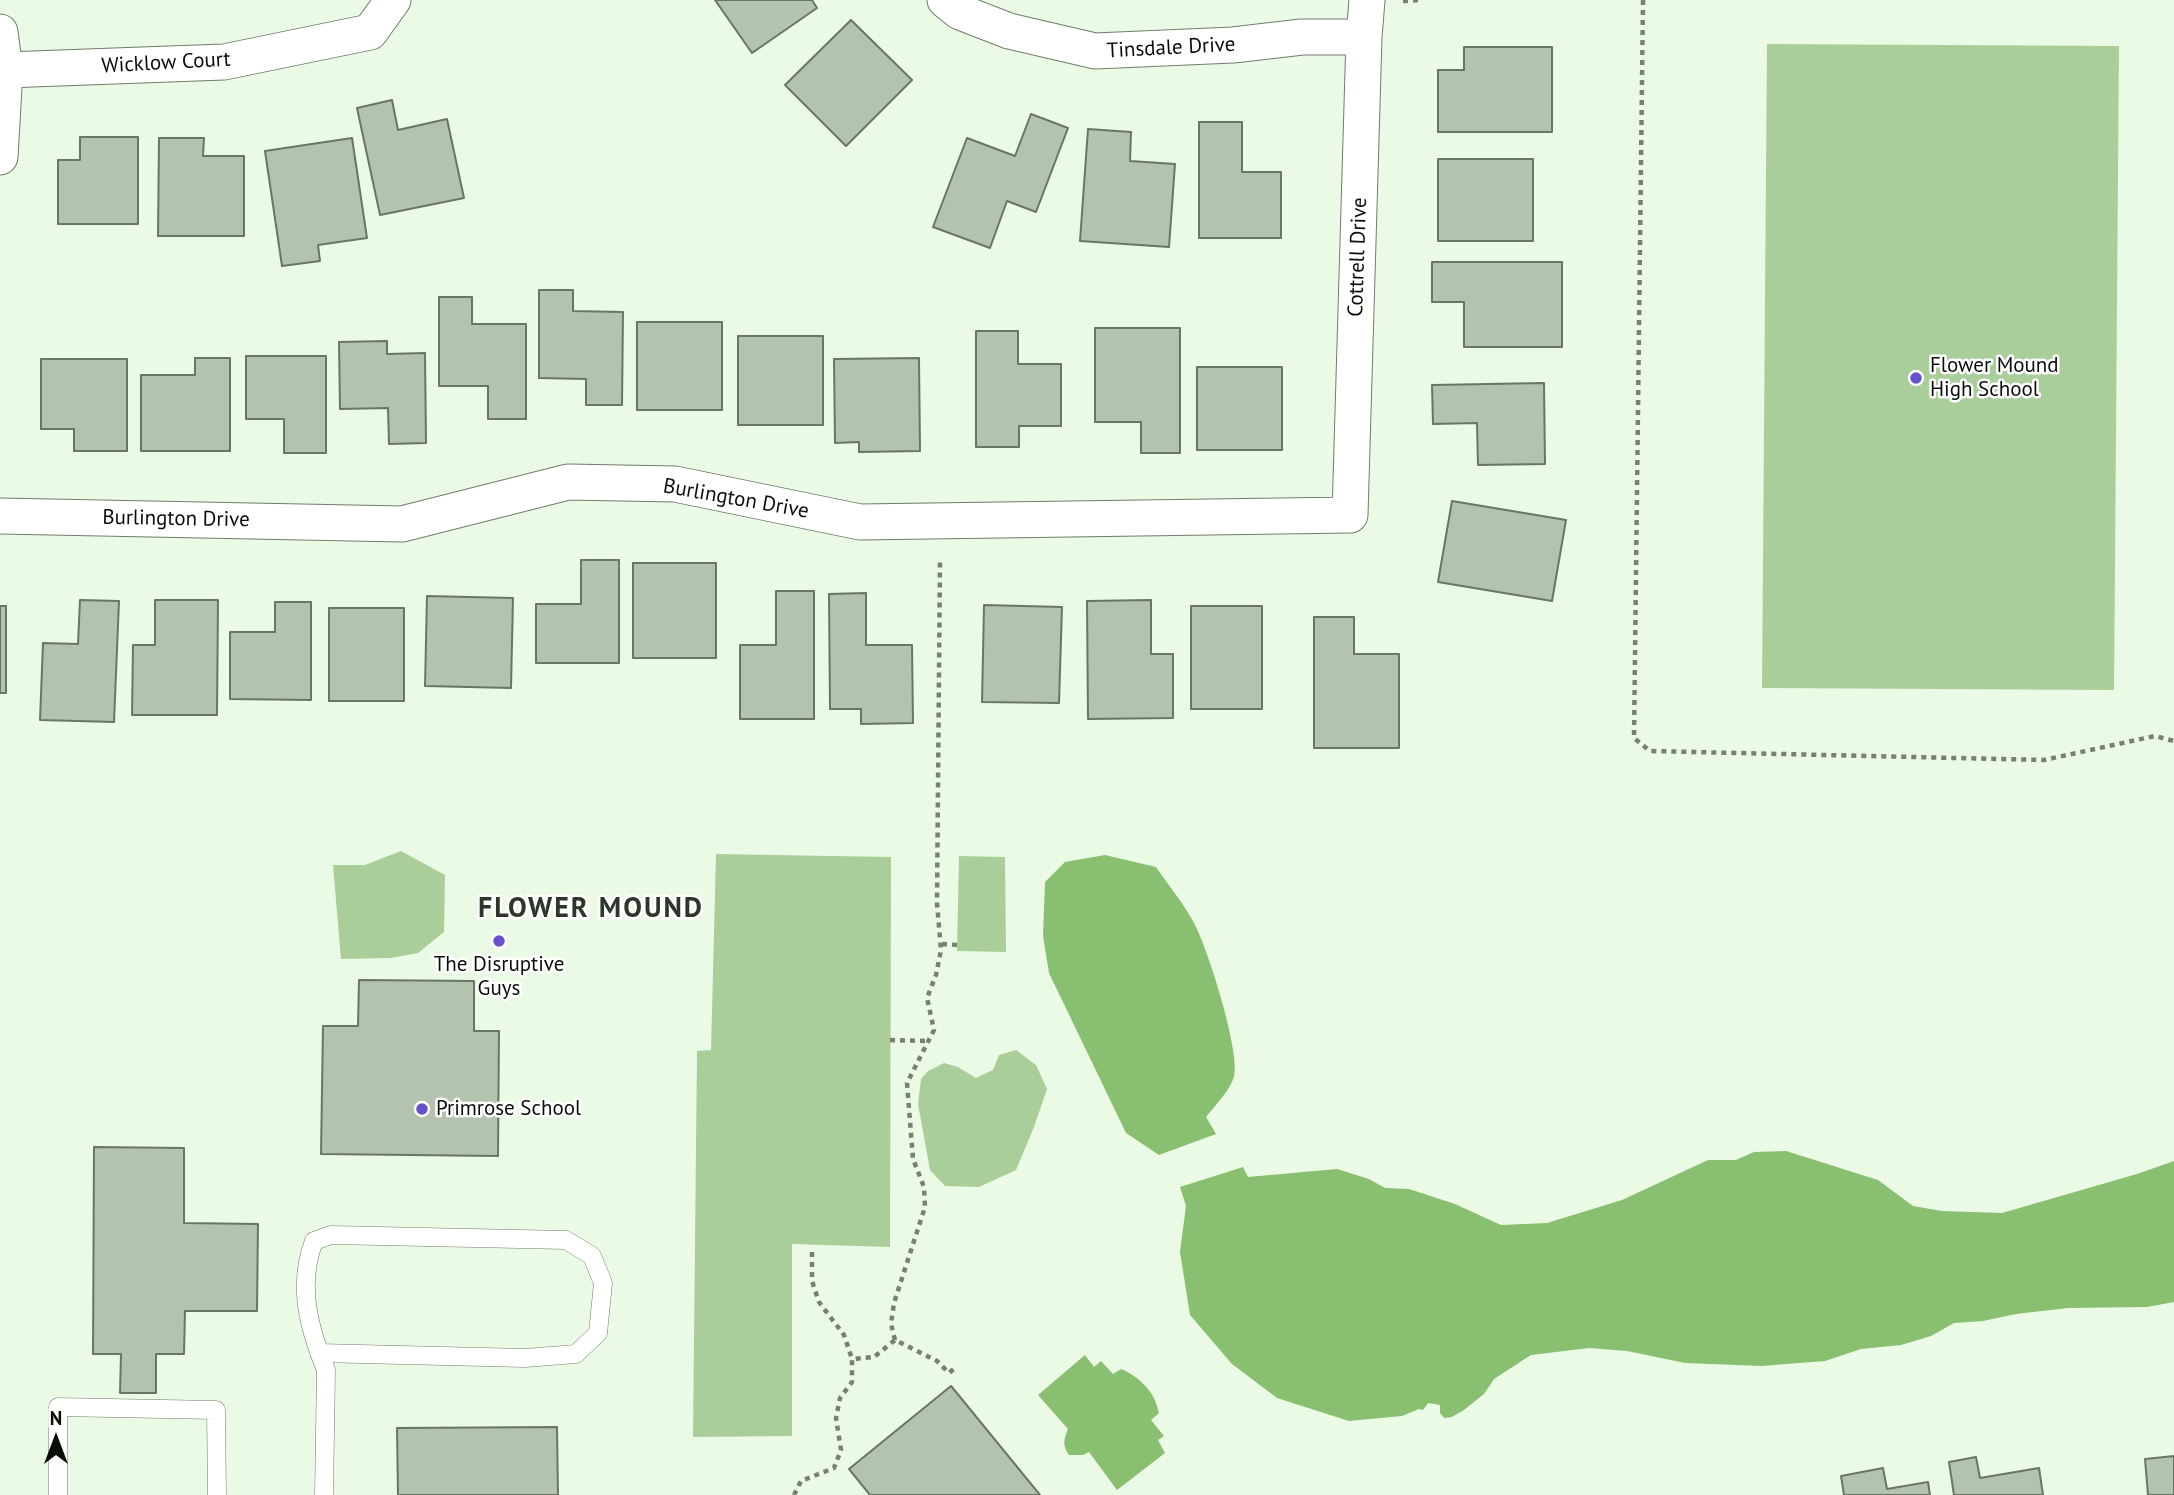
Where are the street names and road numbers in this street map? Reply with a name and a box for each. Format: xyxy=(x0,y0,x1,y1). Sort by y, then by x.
street label: Tinsdale Drive xyxy=(1106,32,1236,64)
street label: Wicklow Court xyxy=(101,47,231,79)
street label: Cottrell Drive xyxy=(1343,197,1373,317)
street label: Burlington Drive xyxy=(661,474,811,524)
street label: Burlington Drive xyxy=(102,505,250,533)

